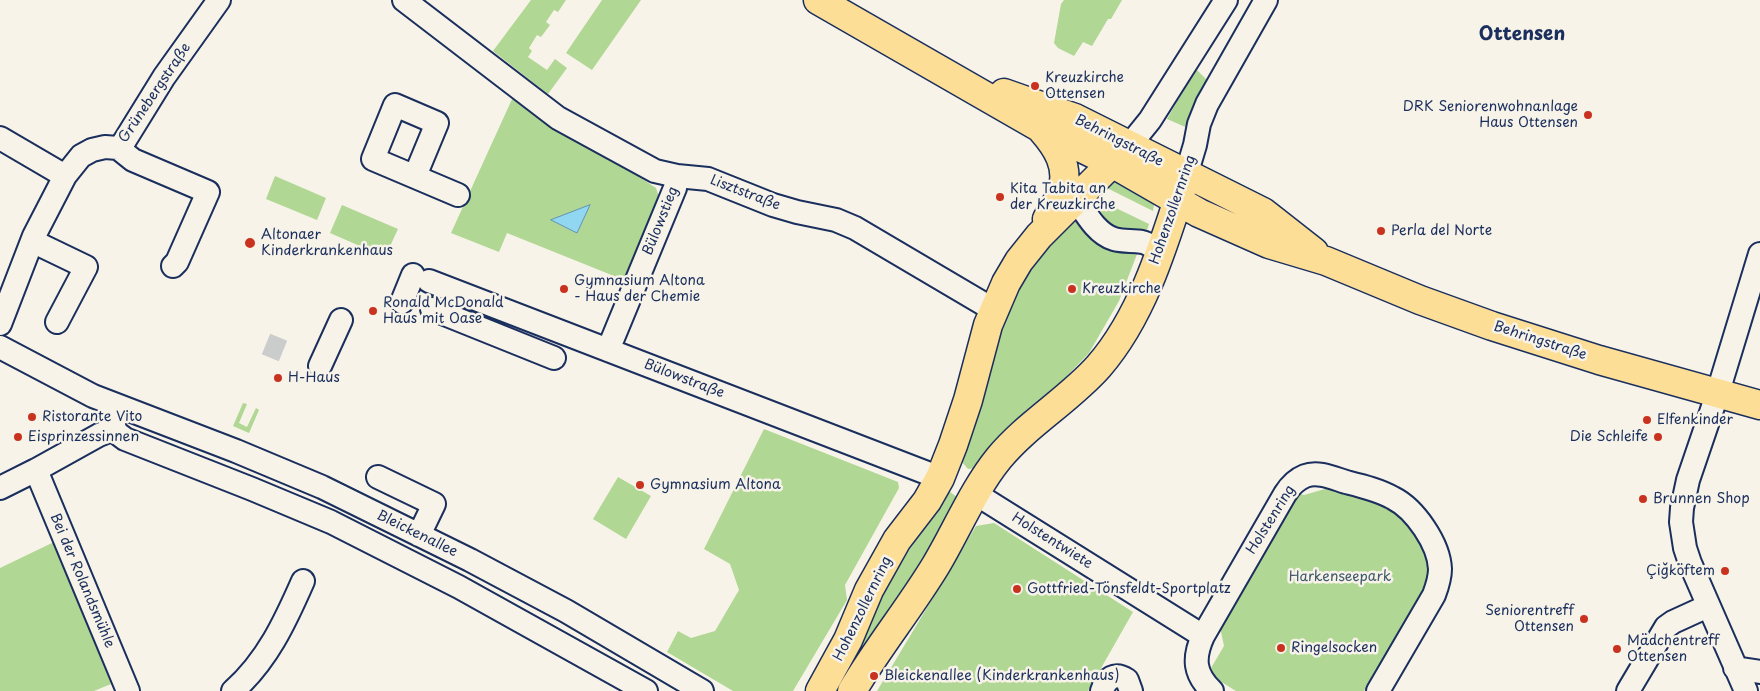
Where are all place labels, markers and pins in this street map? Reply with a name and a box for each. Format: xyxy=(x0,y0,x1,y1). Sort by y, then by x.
place label: Kreuzkirche Ottensen xyxy=(1045,70,1124,102)
marker: Kreuzkirche Ottensen xyxy=(1029,80,1041,92)
place label: DRK Seniorenwohnanlage Haus Ottensen xyxy=(1403,99,1578,132)
marker: DRK Seniorenwohnanlage Haus Ottensen xyxy=(1582,109,1594,121)
place label: Kita Tabita an der Kreuzkirche xyxy=(1010,181,1115,213)
marker: Kita Tabita an der Kreuzkirche xyxy=(994,191,1006,203)
place label: Perla del Norte xyxy=(1391,223,1492,239)
marker: Perla del Norte xyxy=(1375,225,1387,237)
place label: Altonaer Kinderkrankenhaus xyxy=(261,227,393,260)
marker: Altonaer Kinderkrankenhaus xyxy=(243,236,257,250)
place label: Gymnasium Altona - Haus der Chemie xyxy=(574,273,705,306)
place label: Kreuzkirche xyxy=(1082,281,1161,297)
marker: Gymnasium Altona - Haus der Chemie xyxy=(558,283,570,295)
marker: Kreuzkirche xyxy=(1066,283,1078,295)
place label: Ronald McDonald Haus mit Oase xyxy=(383,295,504,328)
marker: Ronald McDonald Haus mit Oase xyxy=(367,305,379,317)
place label: H-Haus xyxy=(288,370,340,386)
marker: H-Haus xyxy=(272,372,284,384)
place label: Ristorante Vito xyxy=(42,409,142,425)
marker: Ristorante Vito xyxy=(26,411,38,423)
place label: Elfenkinder xyxy=(1657,412,1733,428)
marker: Elfenkinder xyxy=(1641,414,1653,426)
place label: Eisprinzessinnen xyxy=(28,429,139,445)
place label: Die Schleife xyxy=(1570,429,1648,445)
marker: Eisprinzessinnen xyxy=(12,431,24,443)
marker: Die Schleife xyxy=(1652,431,1664,443)
place label: Gymnasium Altona xyxy=(650,477,781,493)
marker: Gymnasium Altona xyxy=(634,479,646,491)
place label: Brunnen Shop xyxy=(1653,491,1750,507)
marker: Brunnen Shop xyxy=(1637,493,1649,505)
place label: Çiğköftem xyxy=(1646,563,1715,579)
marker: Çiğköftem xyxy=(1719,565,1731,577)
place label: Gottfried-Tönsfeldt-Sportplatz xyxy=(1027,581,1231,597)
marker: Gottfried-Tönsfeldt-Sportplatz xyxy=(1011,583,1023,595)
place label: Seniorentreff Ottensen xyxy=(1485,603,1574,636)
marker: Seniorentreff Ottensen xyxy=(1578,613,1590,625)
place label: Mädchentreff Ottensen xyxy=(1627,633,1719,666)
place label: Ringelsocken xyxy=(1291,640,1377,656)
marker: Ringelsocken xyxy=(1275,642,1287,654)
marker: Mädchentreff Ottensen xyxy=(1611,643,1623,655)
place label: Bleickenallee (Kinderkrankenhaus) xyxy=(884,668,1119,684)
marker: Bleickenallee (Kinderkrankenhaus) xyxy=(868,670,880,682)

